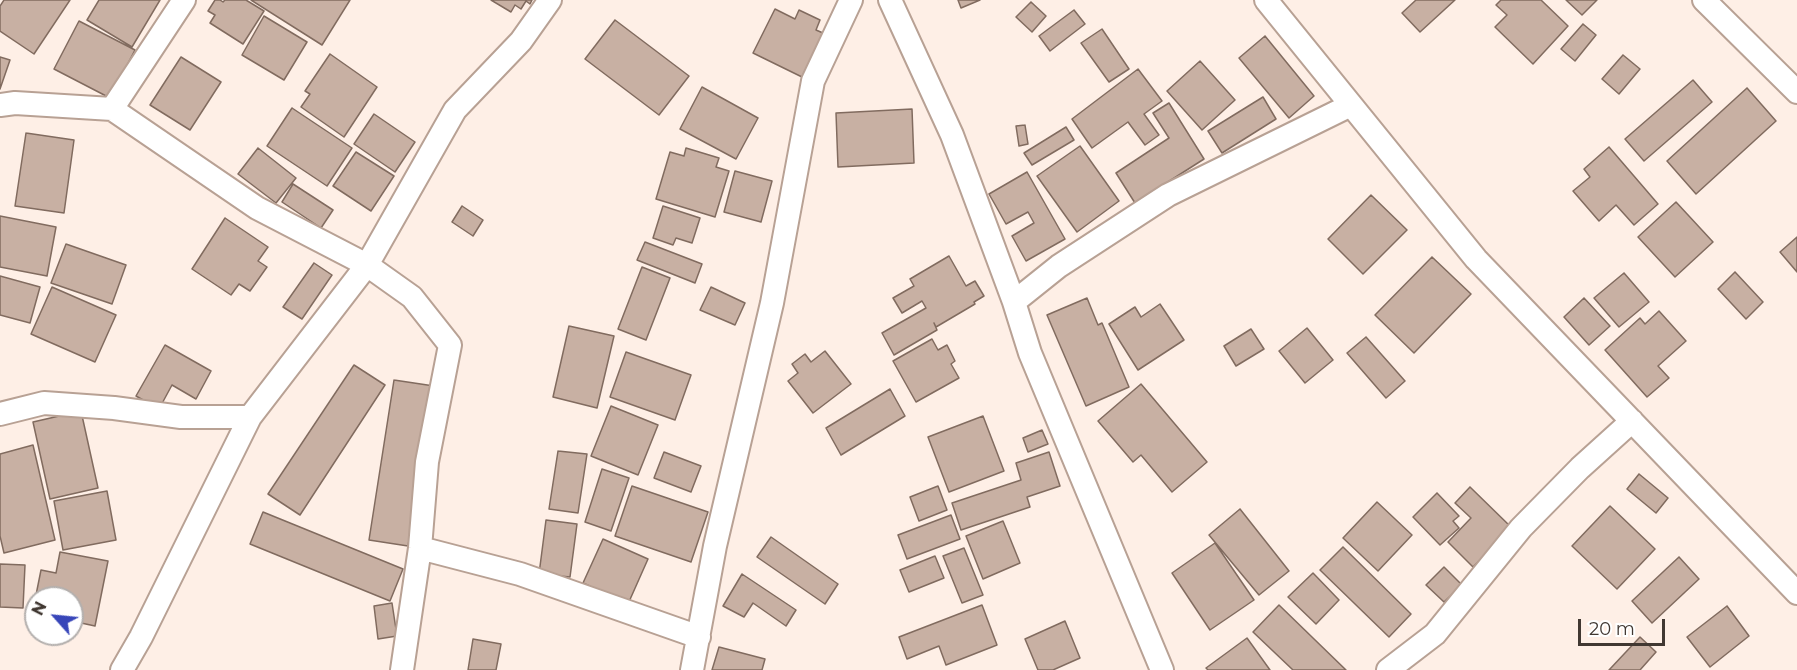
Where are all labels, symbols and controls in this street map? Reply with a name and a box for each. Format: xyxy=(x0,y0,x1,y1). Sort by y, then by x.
north arrow xyxy=(24,586,84,646)
text: N xyxy=(28,598,51,619)
scale bar xyxy=(1581,607,1668,645)
text: 20 m xyxy=(1589,618,1635,640)

